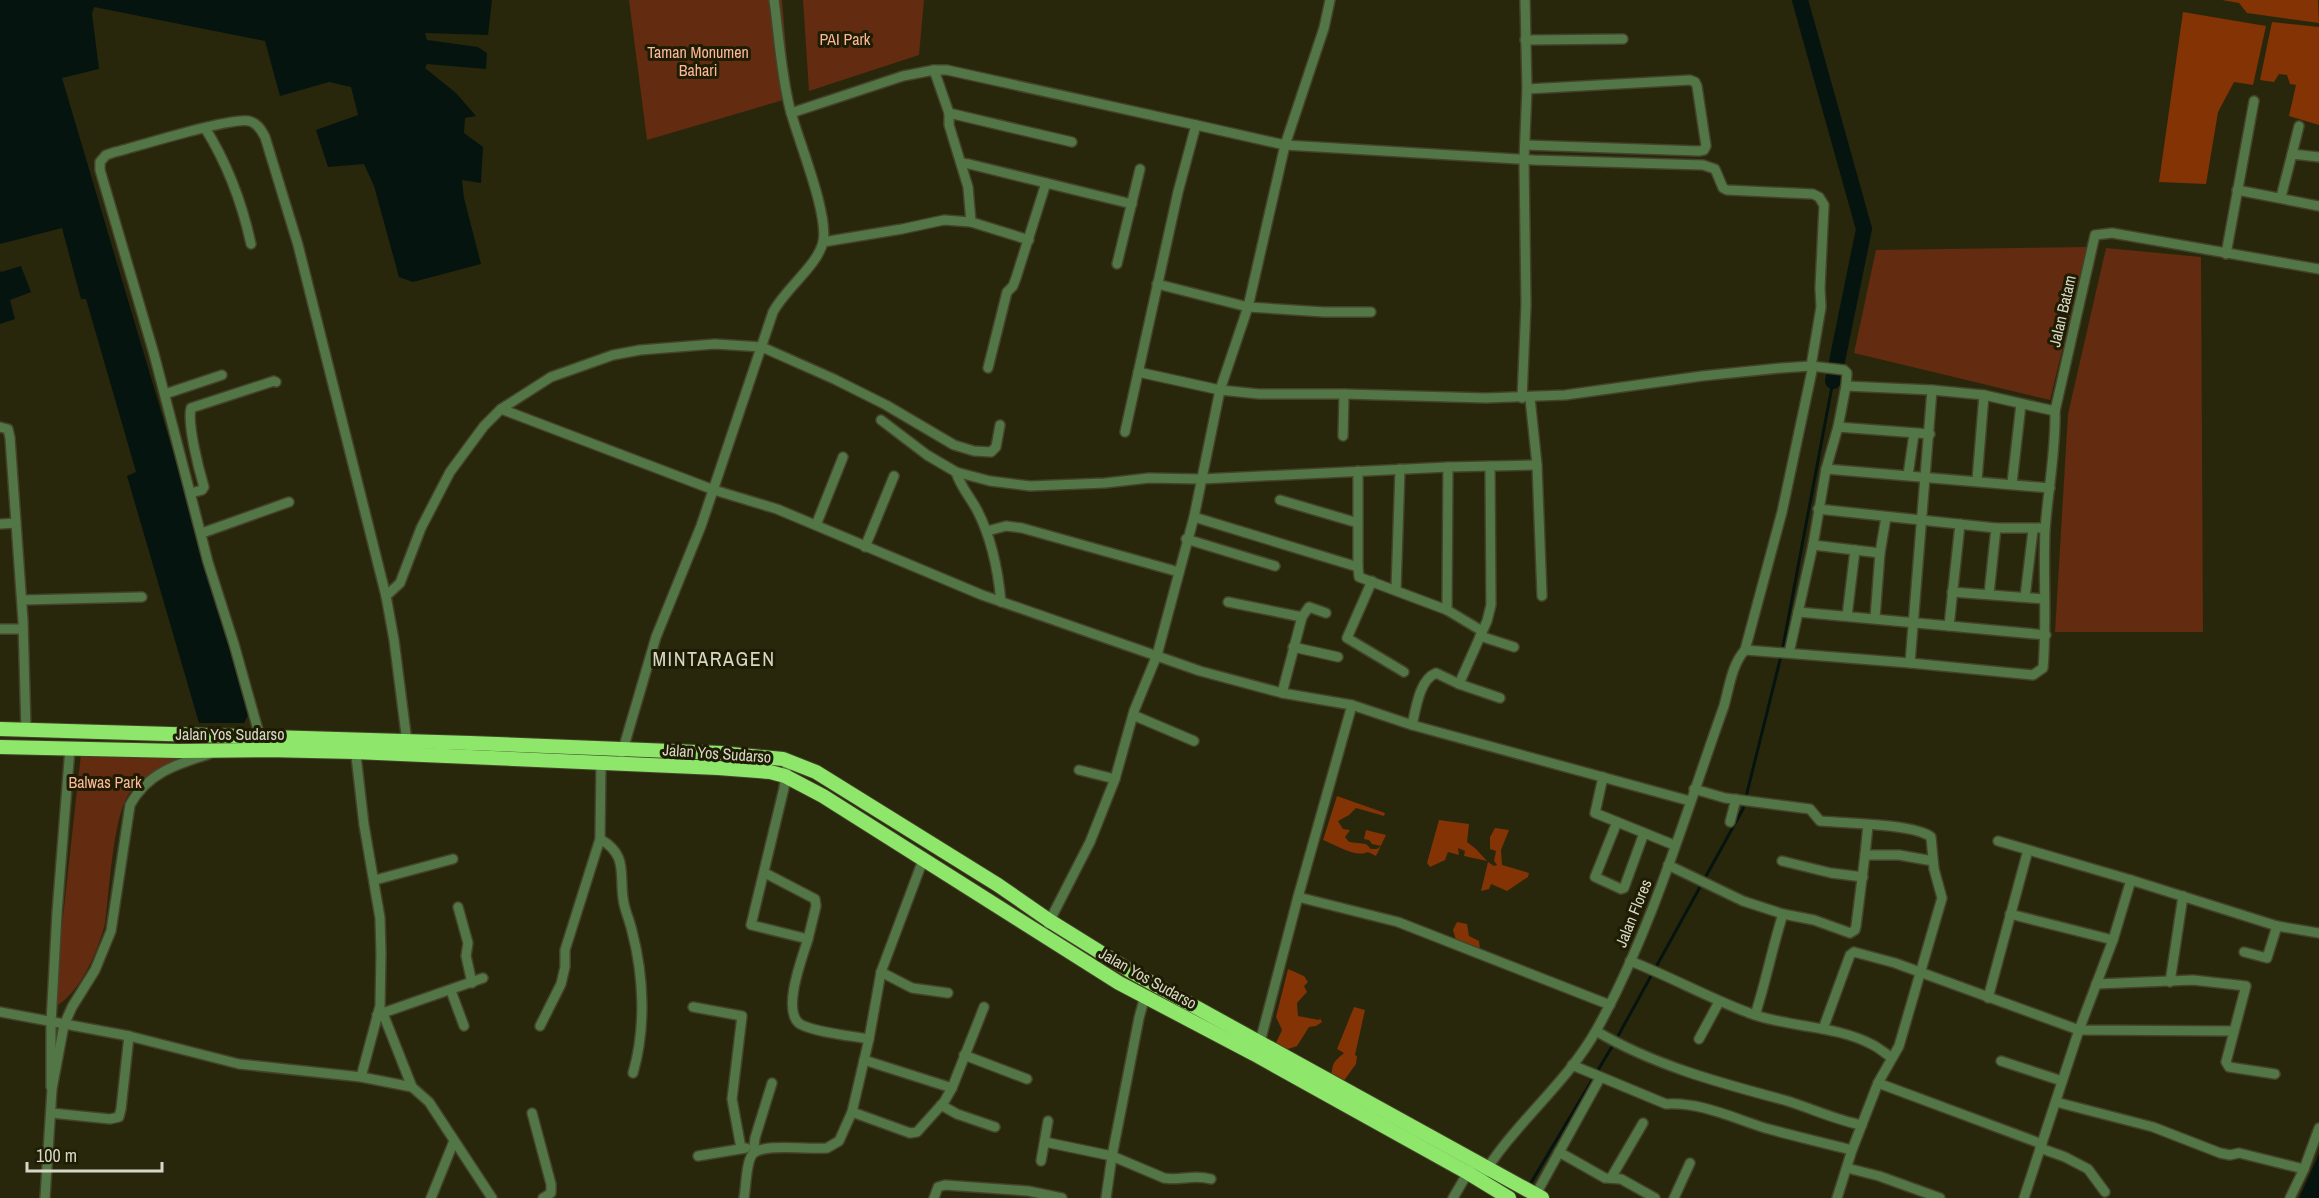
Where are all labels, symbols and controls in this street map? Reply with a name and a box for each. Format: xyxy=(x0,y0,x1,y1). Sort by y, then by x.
park label: PAI Park xyxy=(820,28,871,50)
park label: Taman Monumen Bahari xyxy=(647,41,749,81)
street label: Jalan Batam xyxy=(2043,273,2081,349)
district label: MINTARAGEN xyxy=(652,645,776,672)
street label: Jalan Yos Sudarso xyxy=(176,723,284,745)
street label: Jalan Yos Sudarso xyxy=(662,738,772,768)
park label: Balwas Park xyxy=(69,771,142,793)
street label: Jalan Flores xyxy=(1609,876,1657,950)
street label: Jalan Yos Sudarso xyxy=(1095,942,1201,1014)
scale bar xyxy=(27,1135,162,1173)
text: 100 m xyxy=(36,1143,77,1168)

